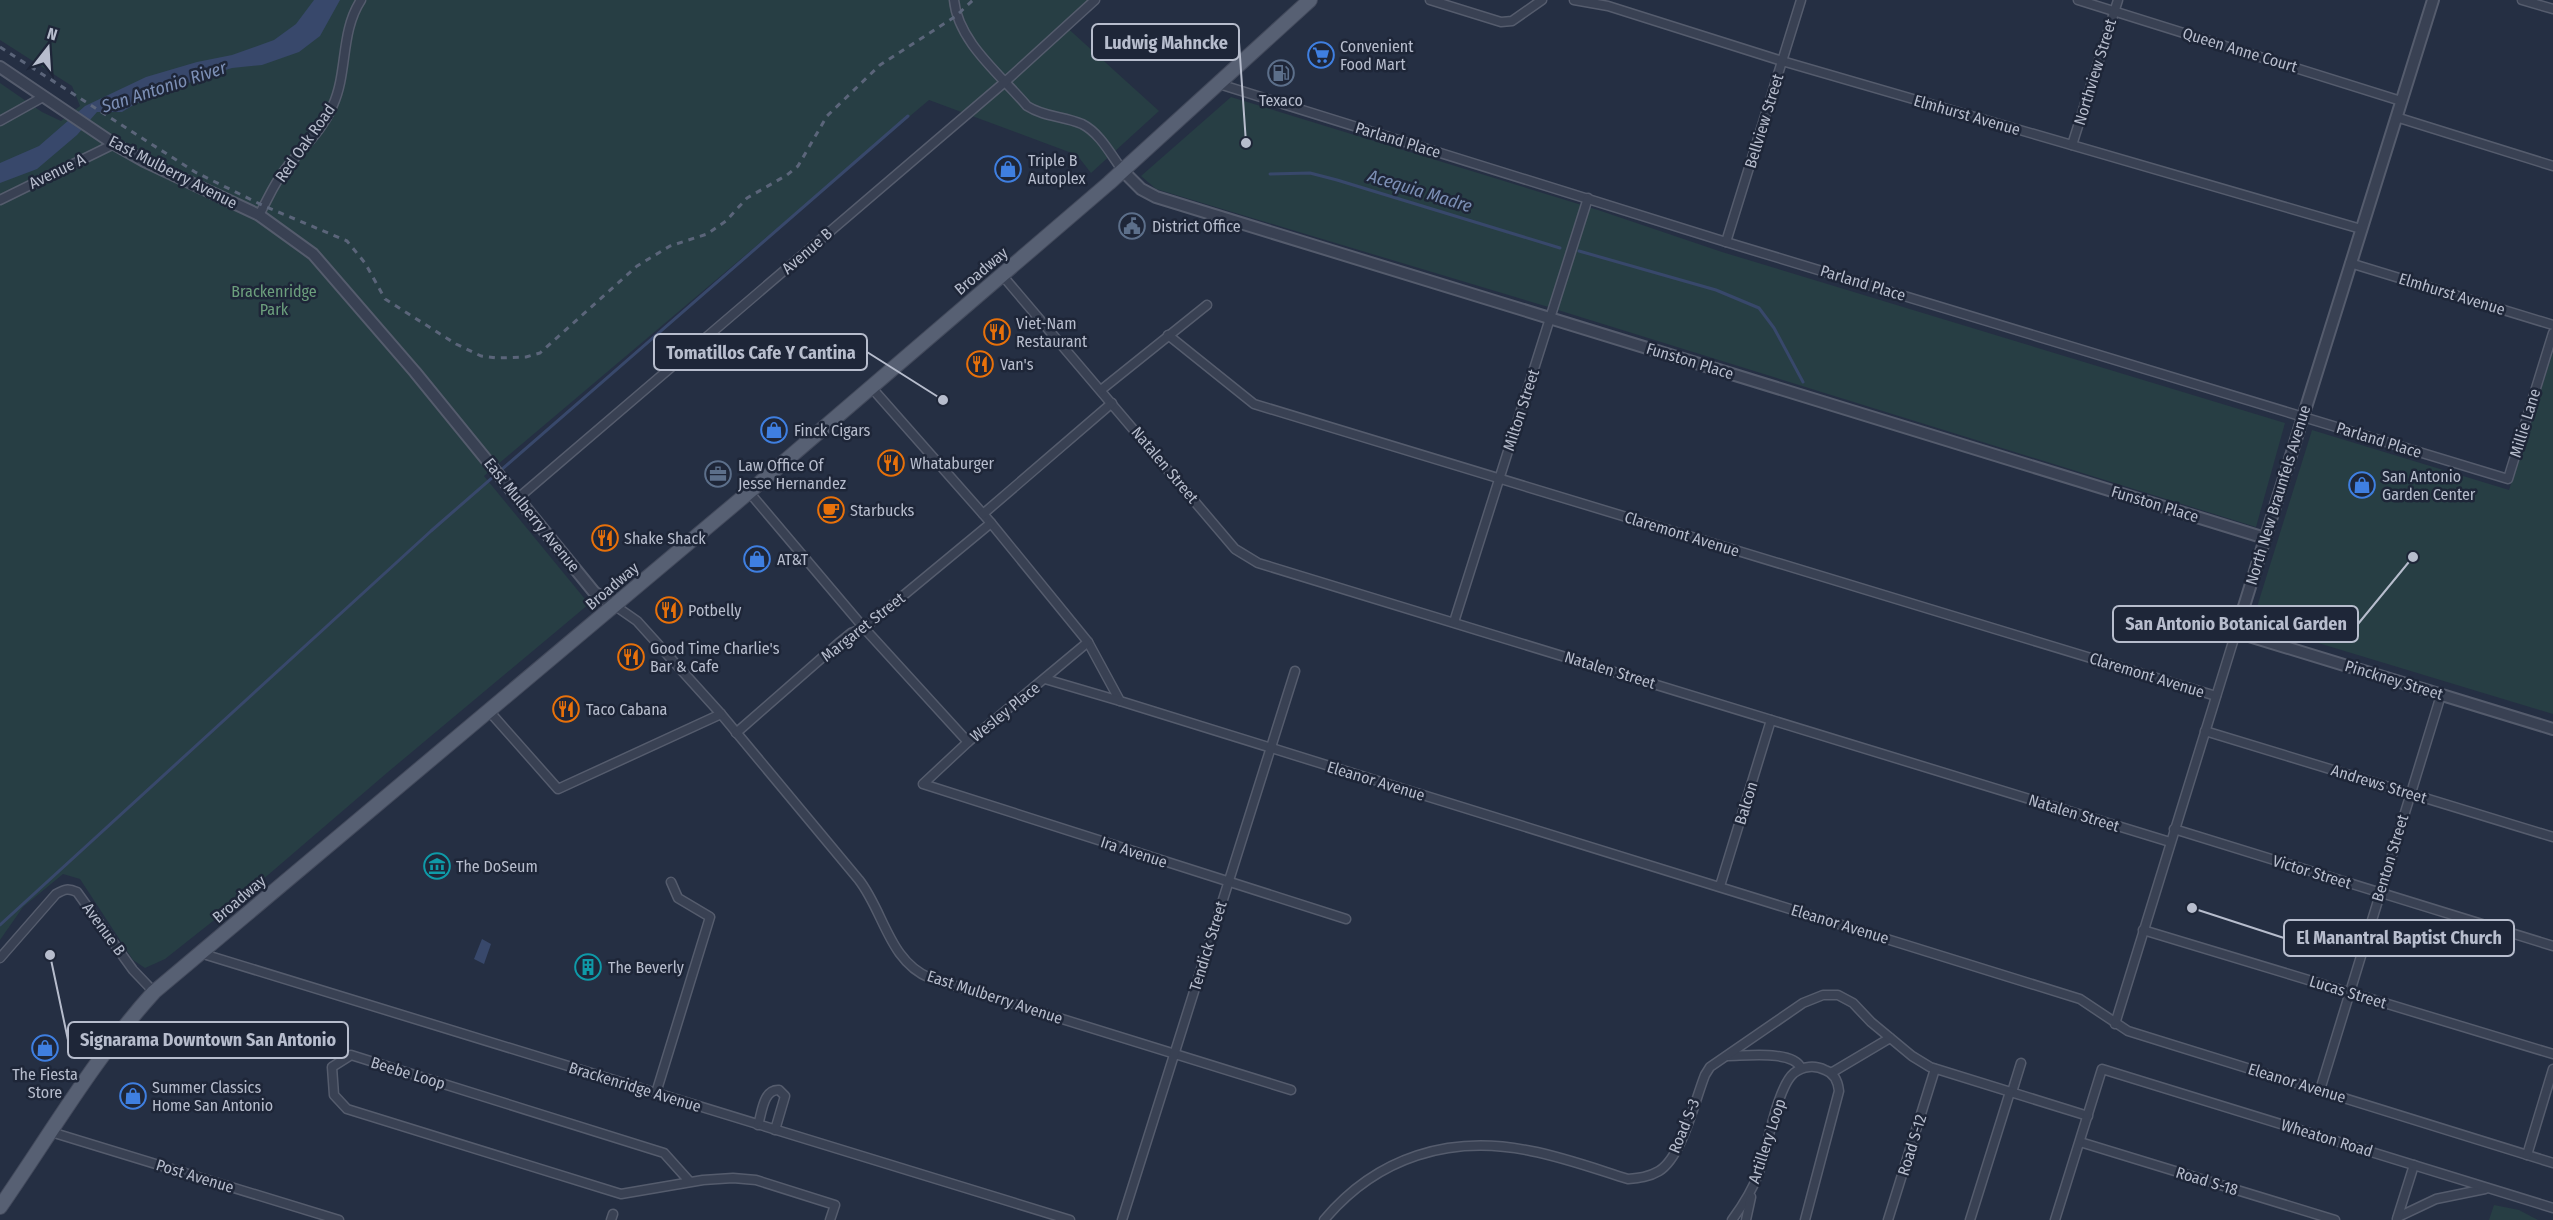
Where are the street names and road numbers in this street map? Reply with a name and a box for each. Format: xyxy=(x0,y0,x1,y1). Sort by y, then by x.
street label: Northview Street xyxy=(2070,16,2120,127)
street label: Queen Anne Court xyxy=(2180,24,2300,77)
street label: Bellview Street xyxy=(1741,71,1788,170)
street label: Elmhurst Avenue xyxy=(1912,91,2023,139)
street label: Red Oak Road xyxy=(271,100,339,186)
street label: Parland Place xyxy=(1353,118,1443,162)
street label: East Mulberry Avenue xyxy=(106,131,240,213)
street label: Avenue A xyxy=(26,149,89,193)
street label: Avenue B xyxy=(778,224,836,278)
street label: Broadway xyxy=(951,243,1012,299)
street label: Parland Place xyxy=(1818,261,1908,305)
street label: Elmhurst Avenue xyxy=(2397,269,2507,319)
street label: Funston Place xyxy=(1644,339,1736,383)
street label: Milton Street xyxy=(1499,366,1543,453)
street label: Millie Lane xyxy=(2506,386,2544,460)
street label: North New Braunfels Avenue xyxy=(2242,403,2314,587)
street label: Parland Place xyxy=(2334,418,2424,462)
street label: Natalen Street xyxy=(1128,423,1203,508)
street label: East Mulberry Avenue xyxy=(480,454,584,576)
street label: Funston Place xyxy=(2109,482,2201,526)
street label: Claremont Avenue xyxy=(1622,507,1742,561)
street label: Broadway xyxy=(582,558,643,614)
street label: Margaret Street xyxy=(817,588,909,666)
street label: Natalen Street xyxy=(1562,647,1658,693)
street label: Claremont Avenue xyxy=(2087,648,2207,702)
street label: Pinckney Street xyxy=(2343,656,2446,704)
street label: Wesley Place xyxy=(966,678,1044,746)
street label: Eleanor Avenue xyxy=(1325,757,1427,805)
street label: Andrews Street xyxy=(2329,760,2430,808)
street label: Balcon xyxy=(1730,779,1762,827)
street label: Natalen Street xyxy=(2026,790,2122,836)
street label: Benton Street xyxy=(2368,811,2412,904)
street label: Ira Avenue xyxy=(1098,832,1170,872)
street label: Victor Street xyxy=(2270,851,2354,893)
street label: Broadway xyxy=(209,871,270,927)
street label: Tendick Street xyxy=(1185,898,1231,993)
street label: Avenue B xyxy=(79,899,130,959)
street label: Eleanor Avenue xyxy=(1789,900,1891,948)
street label: East Mulberry Avenue xyxy=(925,966,1065,1028)
street label: Lucas Street xyxy=(2307,971,2390,1013)
street label: Beebe Loop xyxy=(368,1053,448,1093)
street label: Brackenridge Avenue xyxy=(567,1058,704,1116)
street label: Eleanor Avenue xyxy=(2246,1059,2348,1107)
street label: Road S-3 xyxy=(1665,1096,1703,1156)
street label: Artillery Loop xyxy=(1744,1096,1790,1186)
street label: Road S-12 xyxy=(1894,1112,1930,1178)
street label: Wheaton Road xyxy=(2279,1115,2375,1161)
street label: Post Avenue xyxy=(154,1155,236,1197)
street label: Road S-18 xyxy=(2174,1163,2240,1199)

